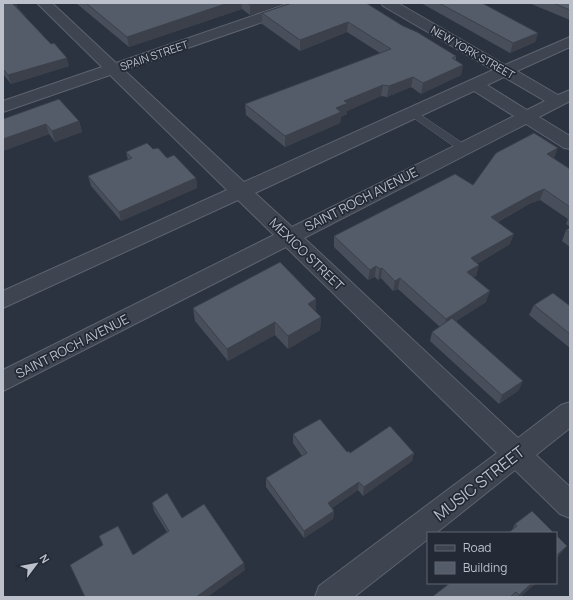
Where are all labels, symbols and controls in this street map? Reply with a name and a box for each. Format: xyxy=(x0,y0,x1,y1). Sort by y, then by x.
street label: NEW YORK STREET xyxy=(428,22,518,82)
street label: SPAIN STREET xyxy=(118,36,191,74)
street label: SAINT ROCH AVENUE xyxy=(301,163,421,235)
street label: MEXICO STREET xyxy=(266,214,348,294)
street label: SAINT ROCH AVENUE xyxy=(12,310,132,382)
street label: MUSIC STREET xyxy=(429,440,529,525)
legend xyxy=(427,532,557,584)
text: Road xyxy=(463,539,491,556)
north arrow xyxy=(16,544,56,584)
text: N xyxy=(36,551,53,566)
text: Building xyxy=(463,559,507,576)

